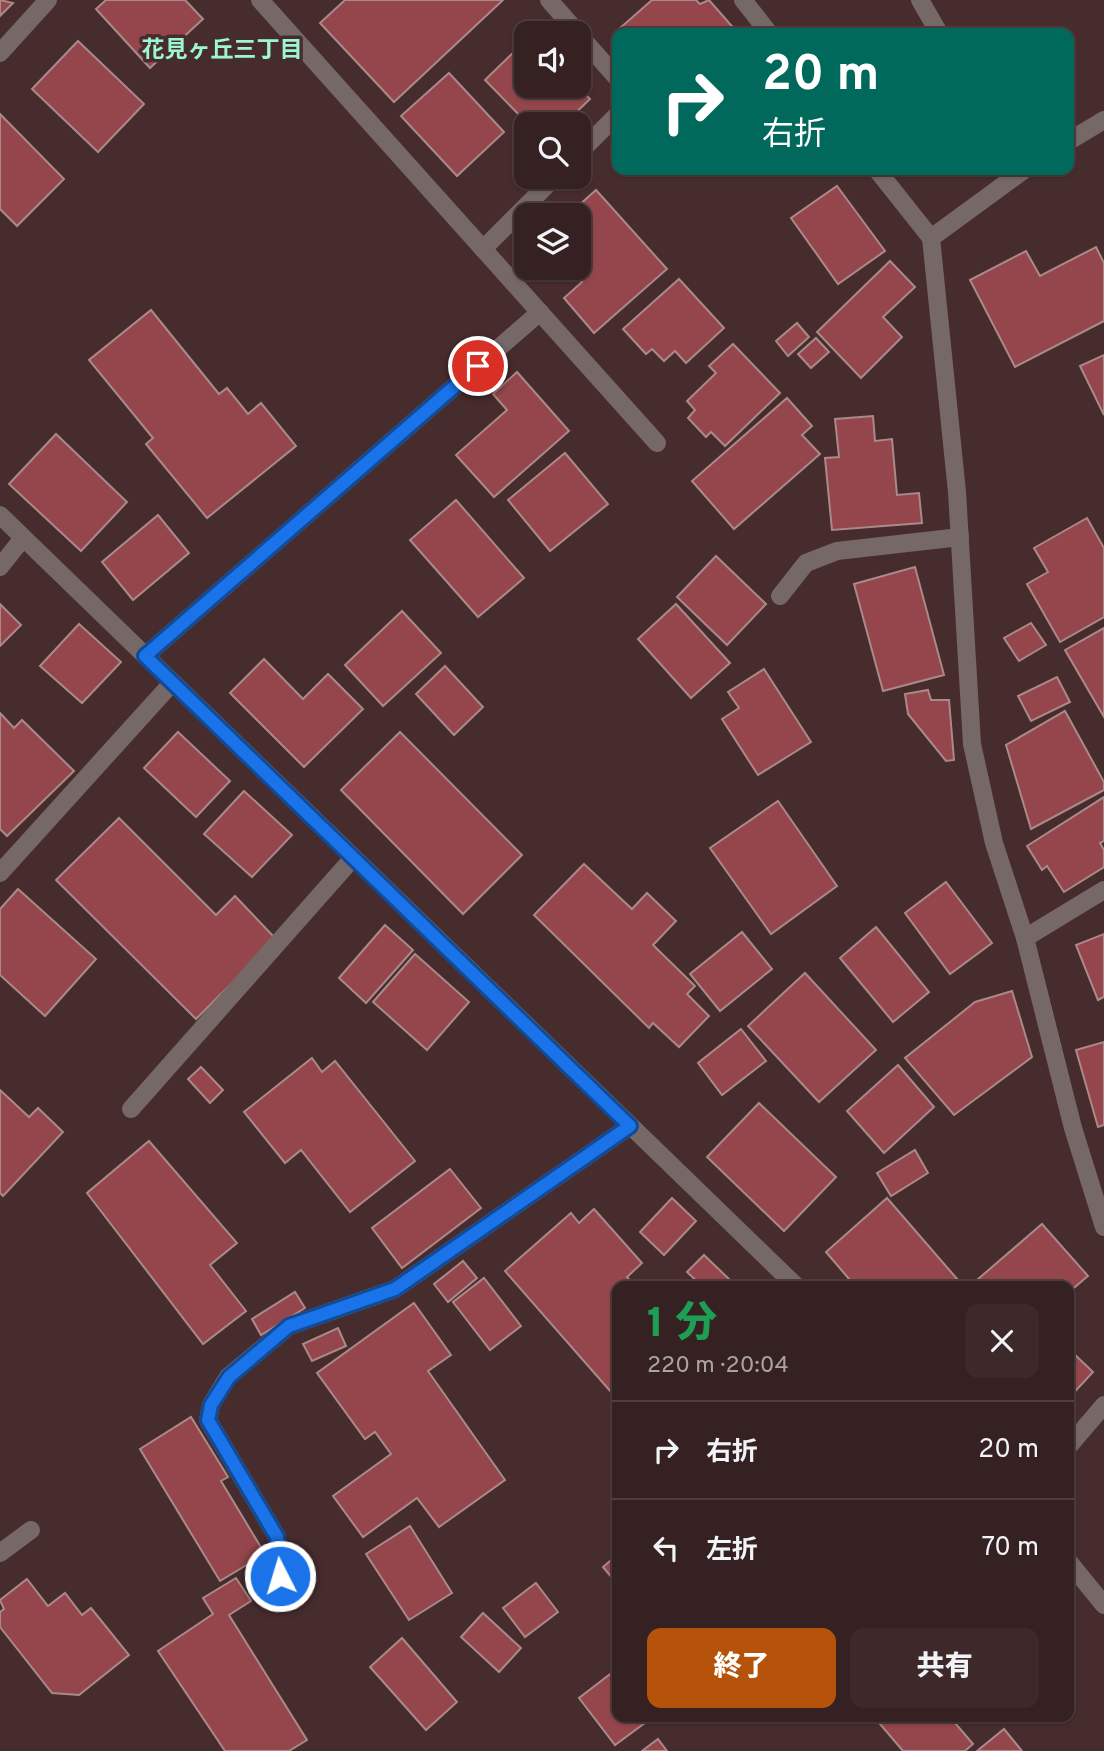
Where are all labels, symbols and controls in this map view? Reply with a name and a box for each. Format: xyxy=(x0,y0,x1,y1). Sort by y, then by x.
map controls xyxy=(514,21,591,280)
button: sound xyxy=(514,21,591,98)
district label: 花見ヶ丘三丁目 xyxy=(142,37,303,66)
text: 20 m xyxy=(762,46,879,108)
icon: right xyxy=(647,56,738,147)
button: search xyxy=(514,112,591,189)
text: 右折 xyxy=(762,116,826,156)
button: layers xyxy=(514,203,591,280)
pin xyxy=(448,336,508,396)
icon: arrive xyxy=(459,347,497,385)
text: 1 分 xyxy=(647,1299,717,1352)
button: close xyxy=(965,1304,1039,1378)
text: 220 m · 20:04 xyxy=(647,1352,789,1381)
icon: right xyxy=(647,1431,685,1469)
text: 20 m xyxy=(978,1434,1039,1467)
text: 右折 xyxy=(706,1437,758,1470)
icon: left xyxy=(647,1529,685,1567)
text: 70 m xyxy=(981,1532,1039,1565)
text: 左折 xyxy=(706,1535,758,1568)
position arrow xyxy=(243,1539,317,1613)
button: 終了 xyxy=(647,1628,836,1708)
button: 共有 xyxy=(850,1628,1039,1708)

